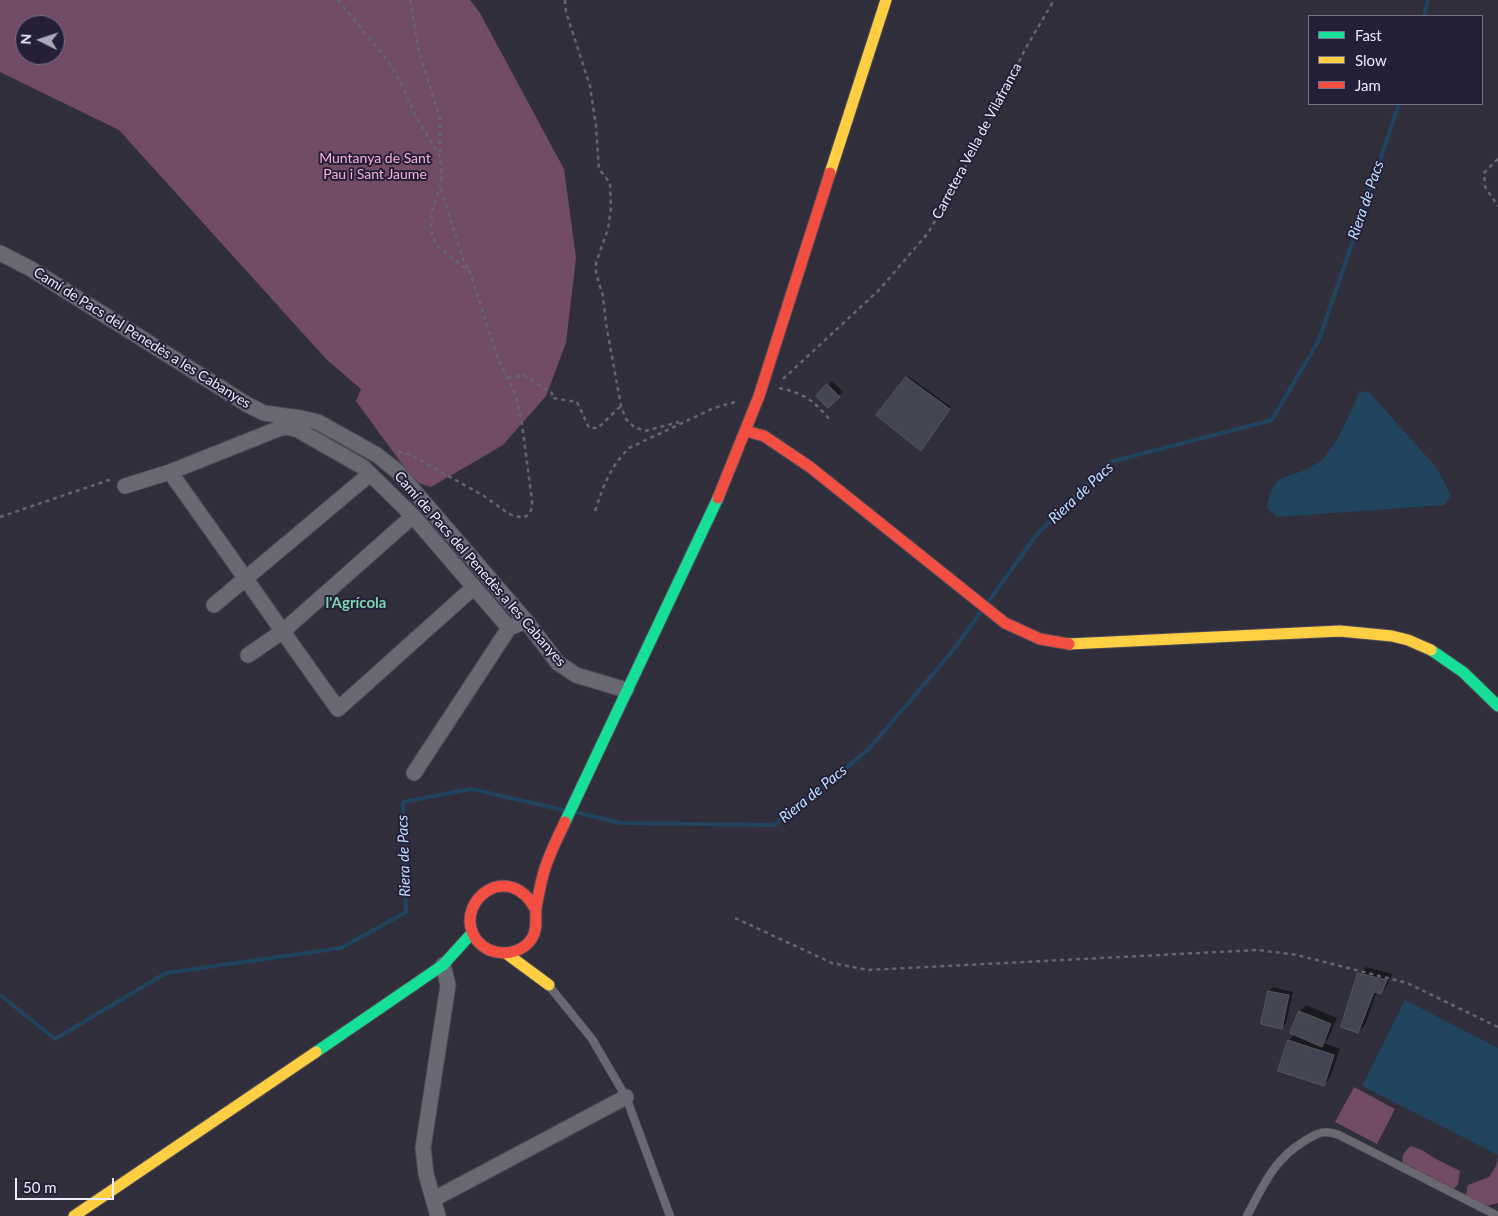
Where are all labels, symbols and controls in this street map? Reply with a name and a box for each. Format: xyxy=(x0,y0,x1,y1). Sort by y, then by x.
north arrow xyxy=(15,15,65,65)
legend xyxy=(1308,15,1483,105)
text: Fast xyxy=(1355,26,1382,44)
text: N xyxy=(17,33,34,45)
text: Slow xyxy=(1355,51,1387,69)
street label: Carretera Vella de Vilafranca xyxy=(929,60,1025,222)
text: Jam xyxy=(1355,76,1381,94)
park label: Muntanya de Sant Pau i Sant Jaume xyxy=(319,150,431,182)
water label: Riera de Pacs xyxy=(1344,158,1388,242)
street label: Camí de Pacs del Penedès a les Cabanyes xyxy=(30,264,254,412)
water label: Riera de Pacs xyxy=(1045,458,1117,528)
street label: Camí de Pacs del Penedès a les Cabanyes xyxy=(391,468,569,670)
district label: l'Agrícola xyxy=(326,594,386,612)
water label: Riera de Pacs xyxy=(775,761,851,827)
water label: Riera de Pacs xyxy=(394,815,414,897)
scale bar xyxy=(18,1168,116,1200)
text: 50 m xyxy=(23,1178,57,1196)

